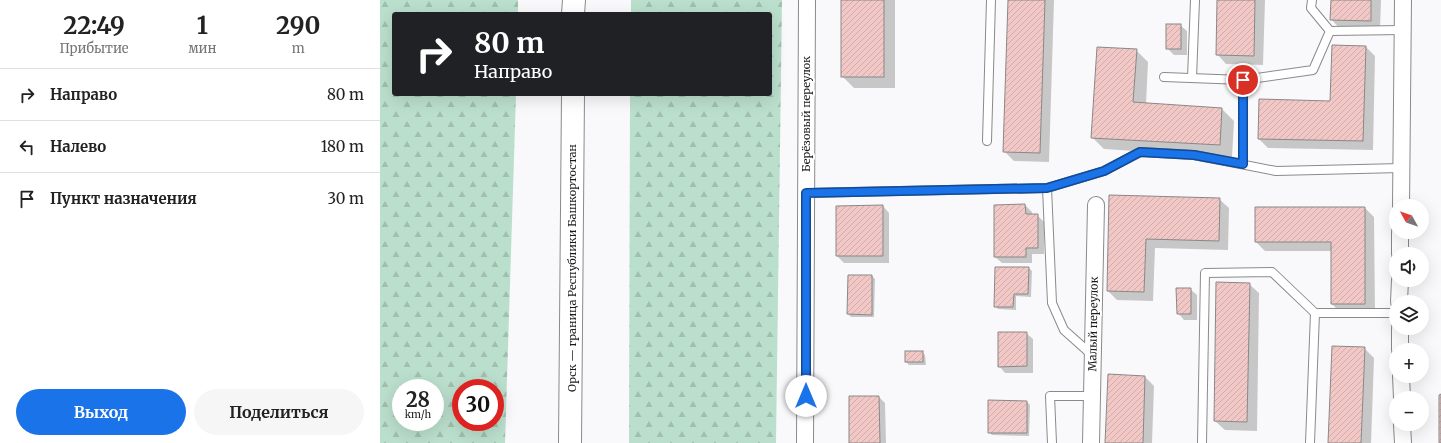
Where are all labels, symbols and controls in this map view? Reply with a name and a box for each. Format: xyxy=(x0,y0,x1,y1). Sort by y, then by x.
text: 22:49 xyxy=(63,10,125,41)
text: 1 xyxy=(197,10,208,41)
text: 290 xyxy=(276,10,320,41)
text: 80 m xyxy=(474,25,545,61)
icon: right xyxy=(408,28,460,80)
text: Прибытие xyxy=(60,40,129,57)
text: мин xyxy=(188,40,217,57)
text: m xyxy=(292,40,305,57)
street label: Берёзовый переулок xyxy=(799,56,813,172)
text: Направо xyxy=(474,60,552,83)
pin xyxy=(1226,63,1260,97)
icon: arrive xyxy=(1232,69,1254,91)
icon: right xyxy=(16,84,38,106)
text: Направо xyxy=(50,85,117,104)
text: 80 m xyxy=(327,85,364,104)
icon: left xyxy=(16,136,38,158)
text: Налево xyxy=(50,137,106,156)
text: 180 m xyxy=(321,137,364,156)
street label: Орск — граница Республики Башкортостан xyxy=(565,144,579,392)
icon: arrive xyxy=(16,188,38,210)
text: Пункт назначения xyxy=(50,189,197,208)
text: 30 m xyxy=(327,189,364,208)
north arrow xyxy=(1389,199,1429,239)
map controls xyxy=(1389,199,1429,431)
button: sound xyxy=(1389,247,1429,287)
street label: Малый переулок xyxy=(1085,276,1101,372)
button: layers xyxy=(1389,295,1429,335)
button: + xyxy=(1389,343,1429,383)
position arrow xyxy=(785,375,827,417)
speed limit sign: 30 xyxy=(452,379,504,431)
text: 28 xyxy=(406,387,430,412)
button: Выход xyxy=(16,389,186,435)
button: Поделиться xyxy=(194,389,364,435)
button: − xyxy=(1389,391,1429,431)
text: km/h xyxy=(405,408,431,421)

